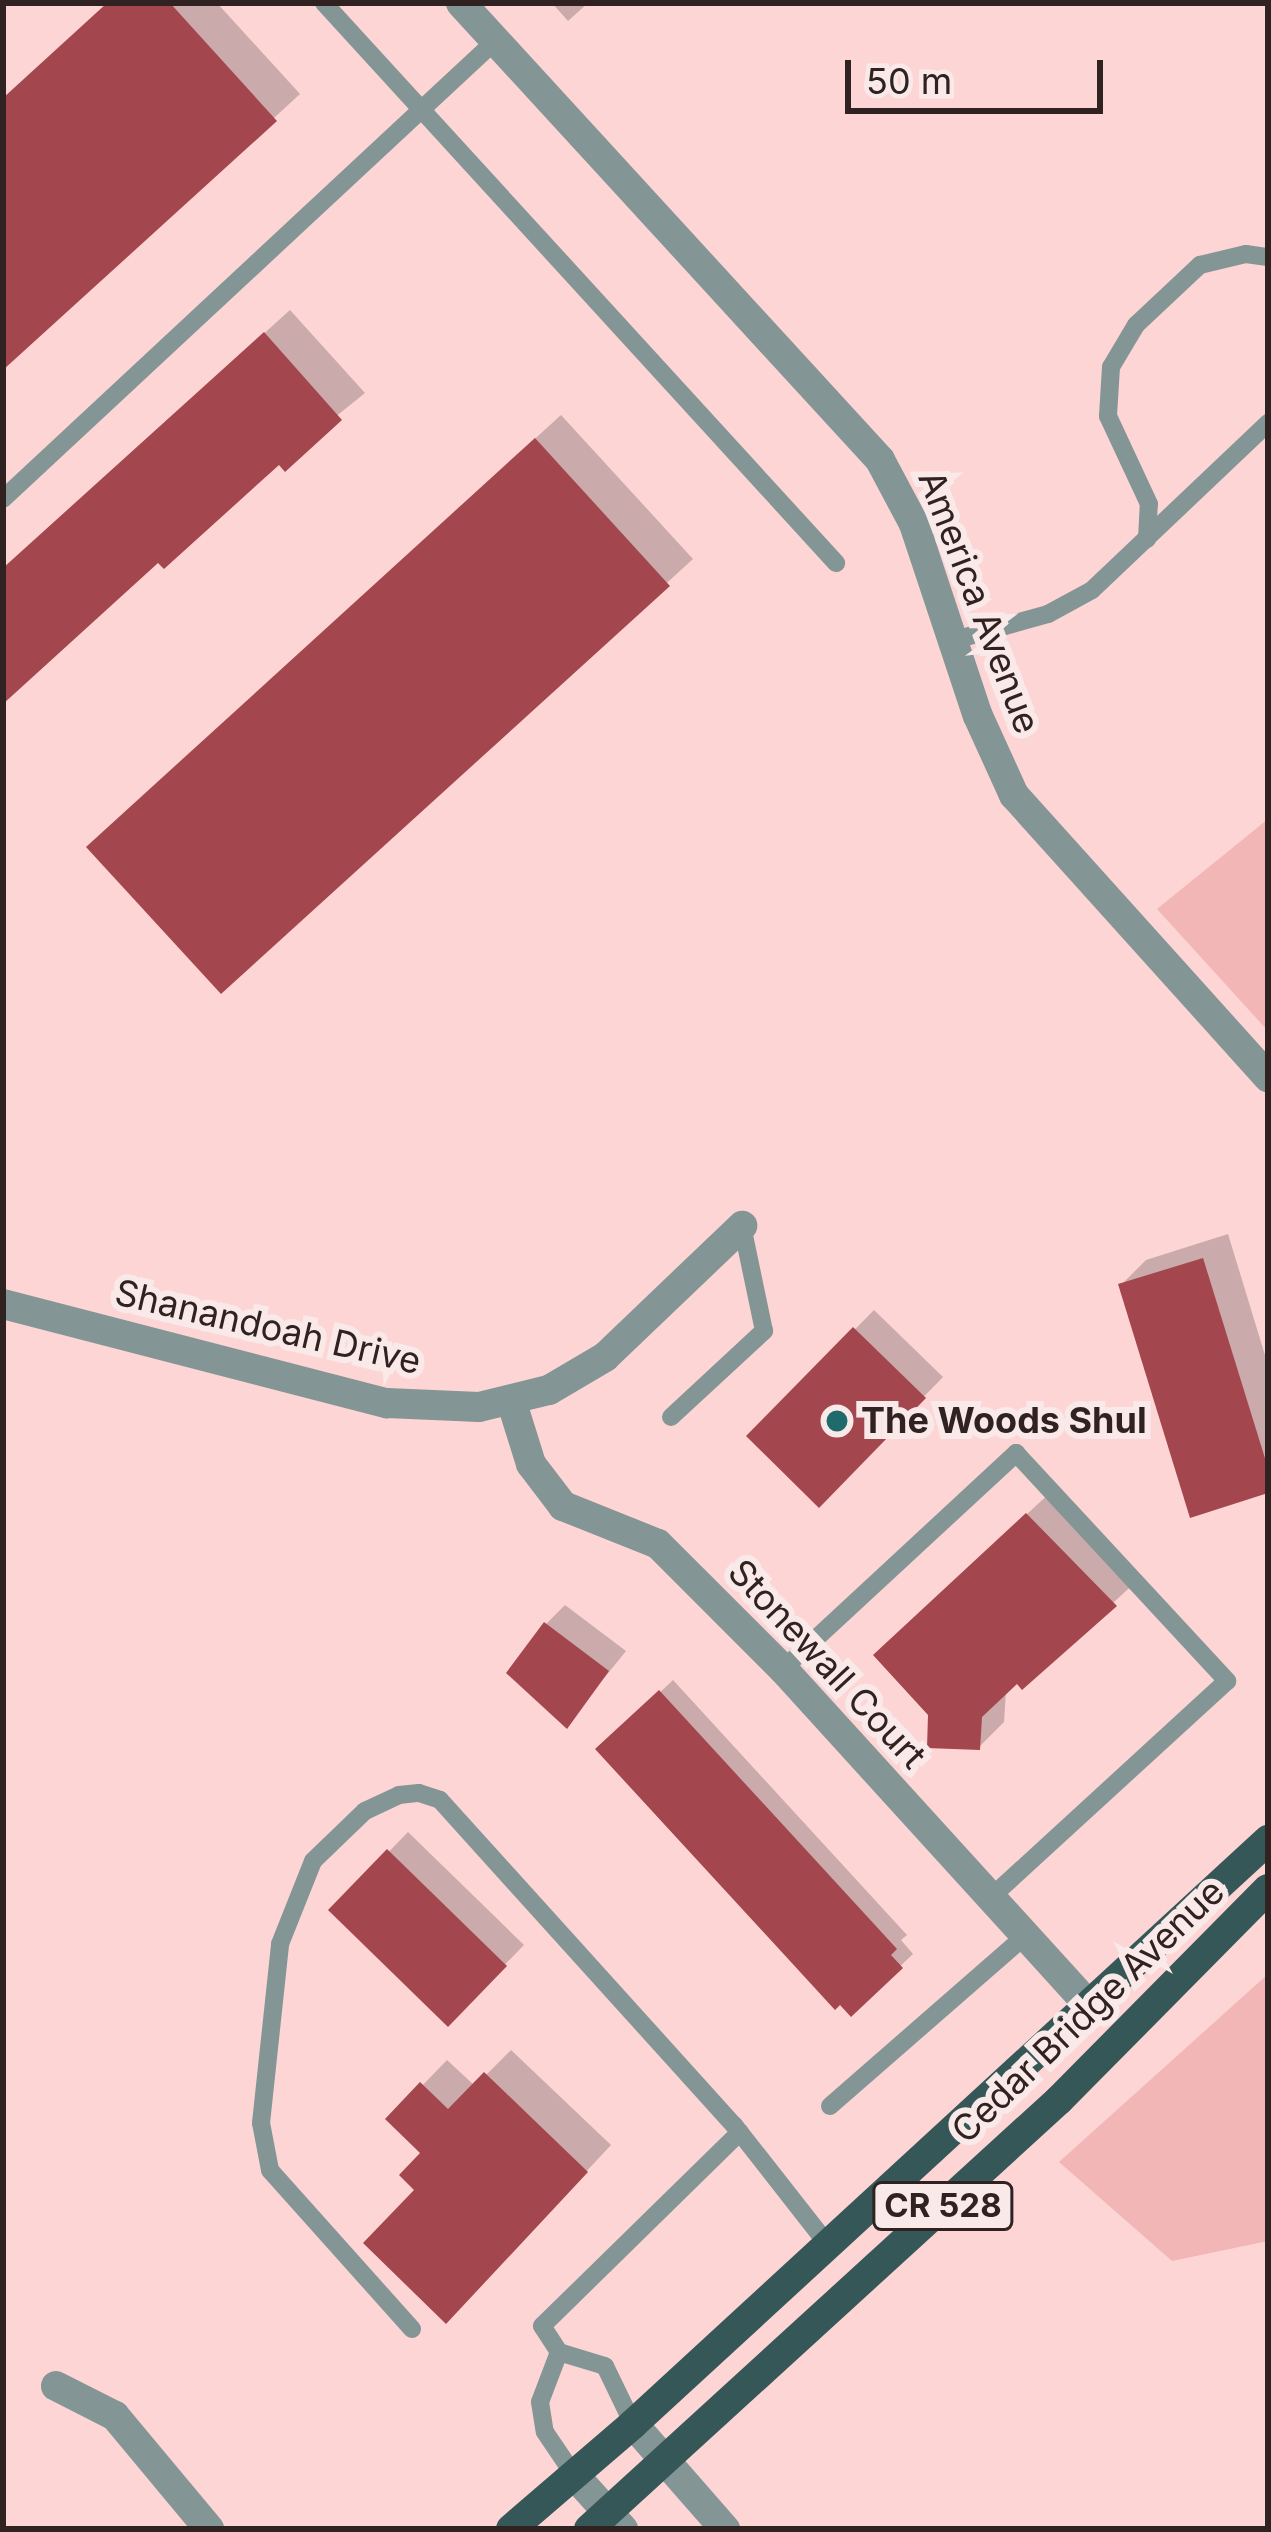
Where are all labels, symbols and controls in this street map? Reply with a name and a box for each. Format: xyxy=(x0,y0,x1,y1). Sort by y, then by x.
scale bar xyxy=(851,36,1109,110)
text: 50 m xyxy=(866,59,952,103)
street label: America Avenue xyxy=(909,465,1049,739)
street label: Shanandoah Drive xyxy=(111,1271,425,1383)
place label: The Woods Shul xyxy=(861,1399,1147,1443)
marker: The Woods Shul xyxy=(824,1408,850,1434)
street label: Stonewall Court xyxy=(719,1551,935,1777)
street label: Cedar Bridge Avenue xyxy=(943,1870,1233,2152)
road number: CR 528 xyxy=(871,2179,1015,2233)

